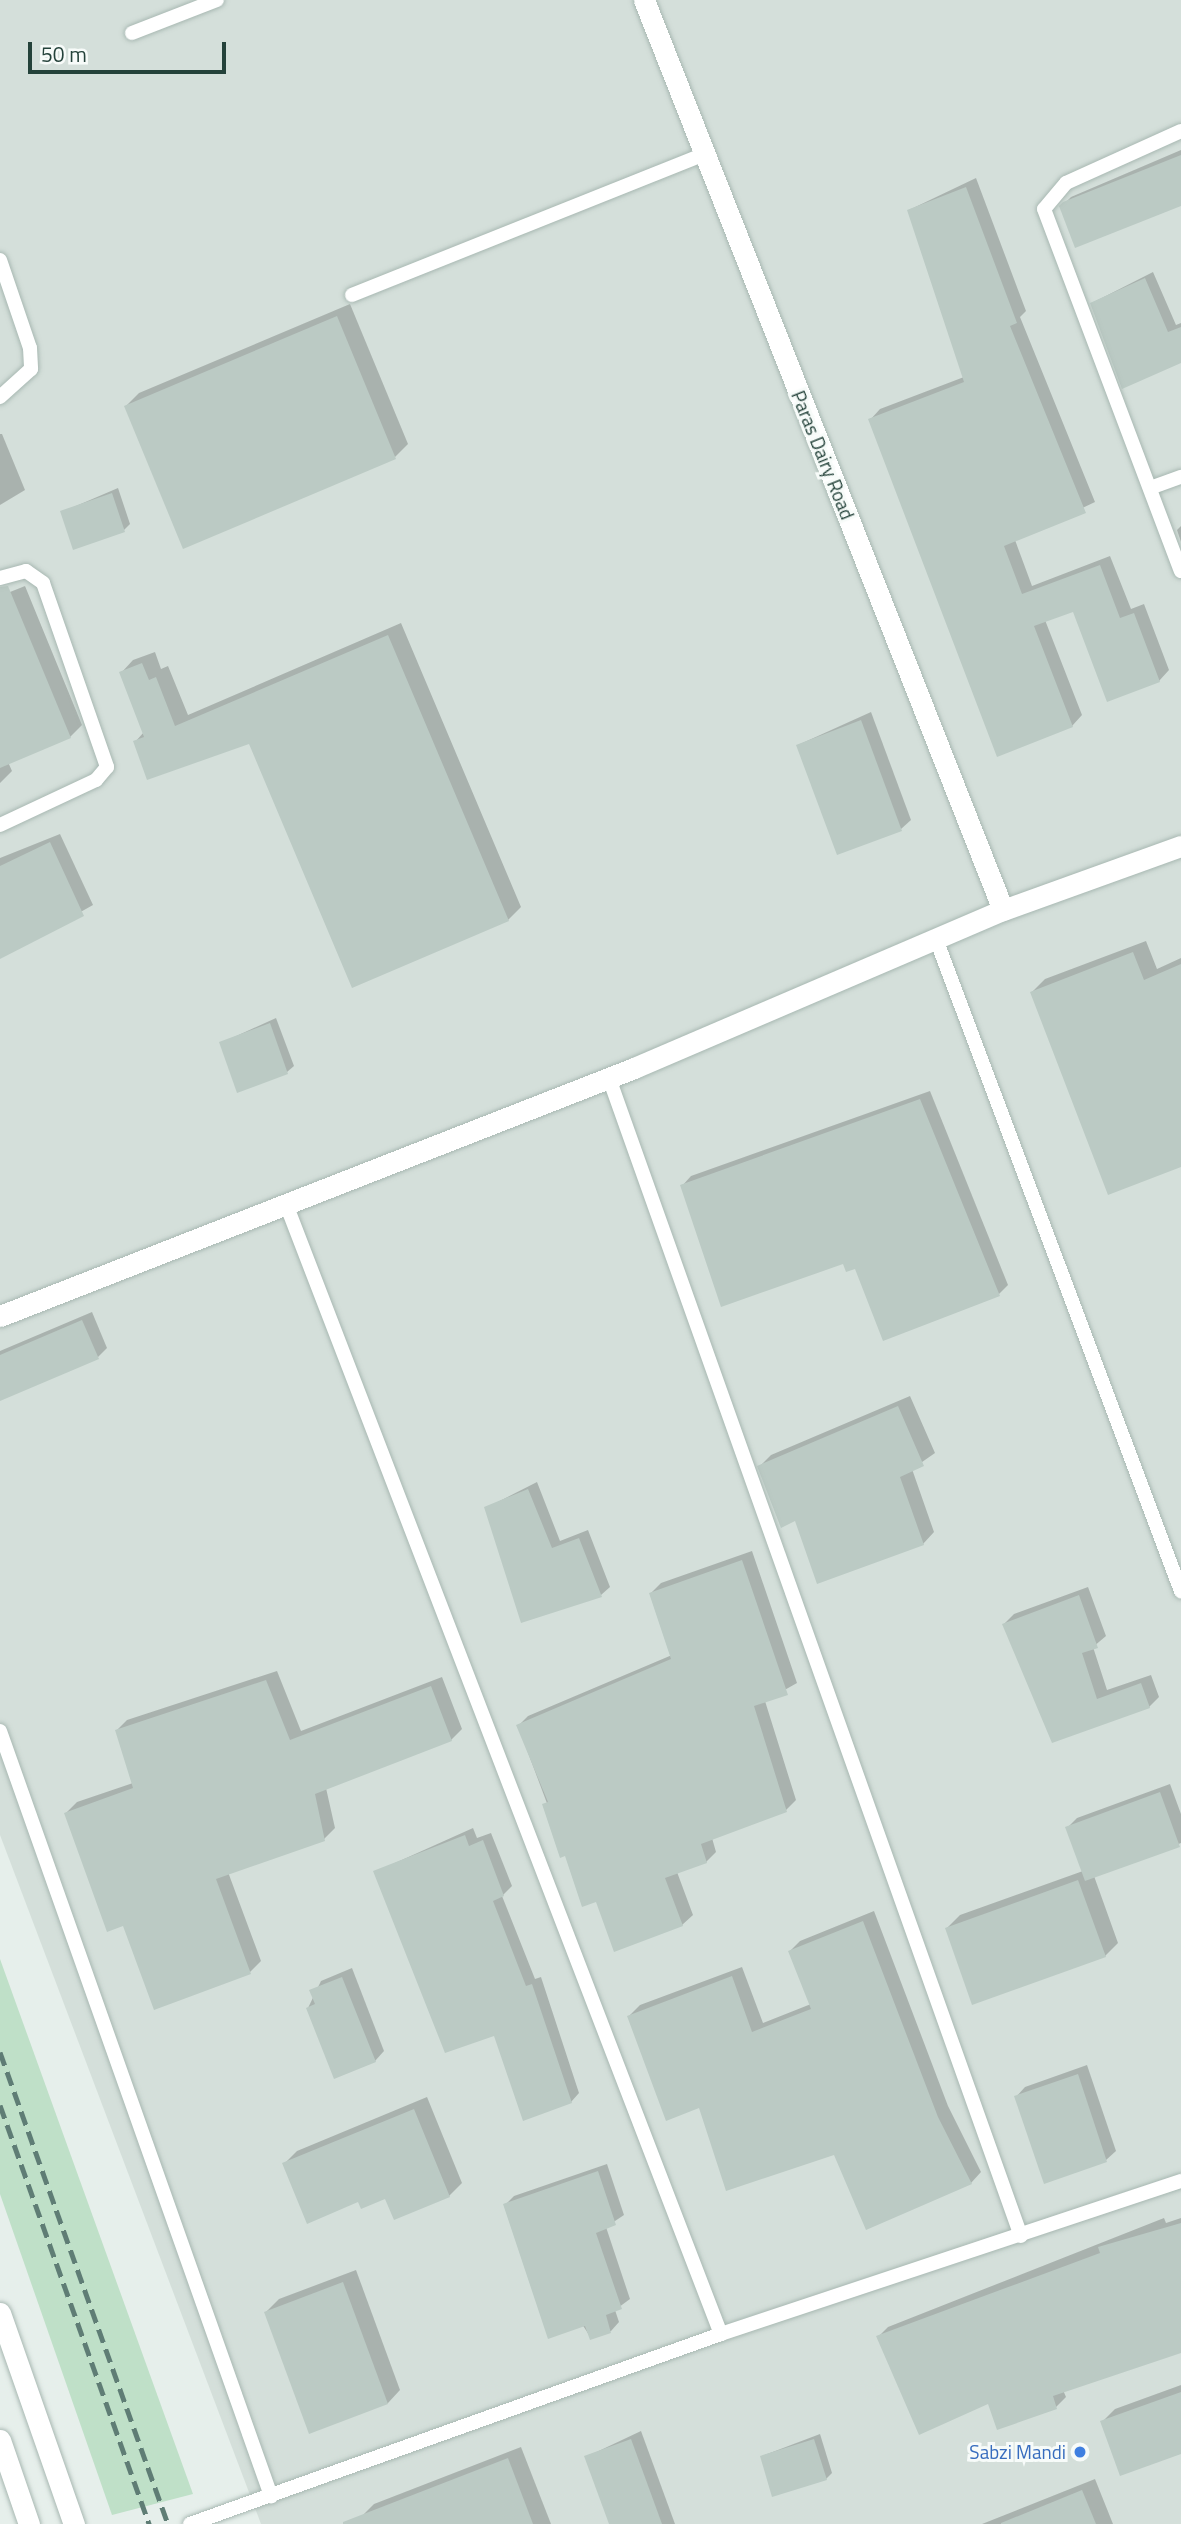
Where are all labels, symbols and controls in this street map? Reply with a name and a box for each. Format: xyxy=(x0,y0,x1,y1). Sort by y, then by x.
scale bar xyxy=(32,28,229,72)
text: 50 m xyxy=(41,38,87,70)
street label: Paras Dairy Road xyxy=(787,387,859,523)
place label: Sabzi Mandi xyxy=(969,2441,1066,2463)
marker: Sabzi Mandi xyxy=(1072,2444,1088,2460)

